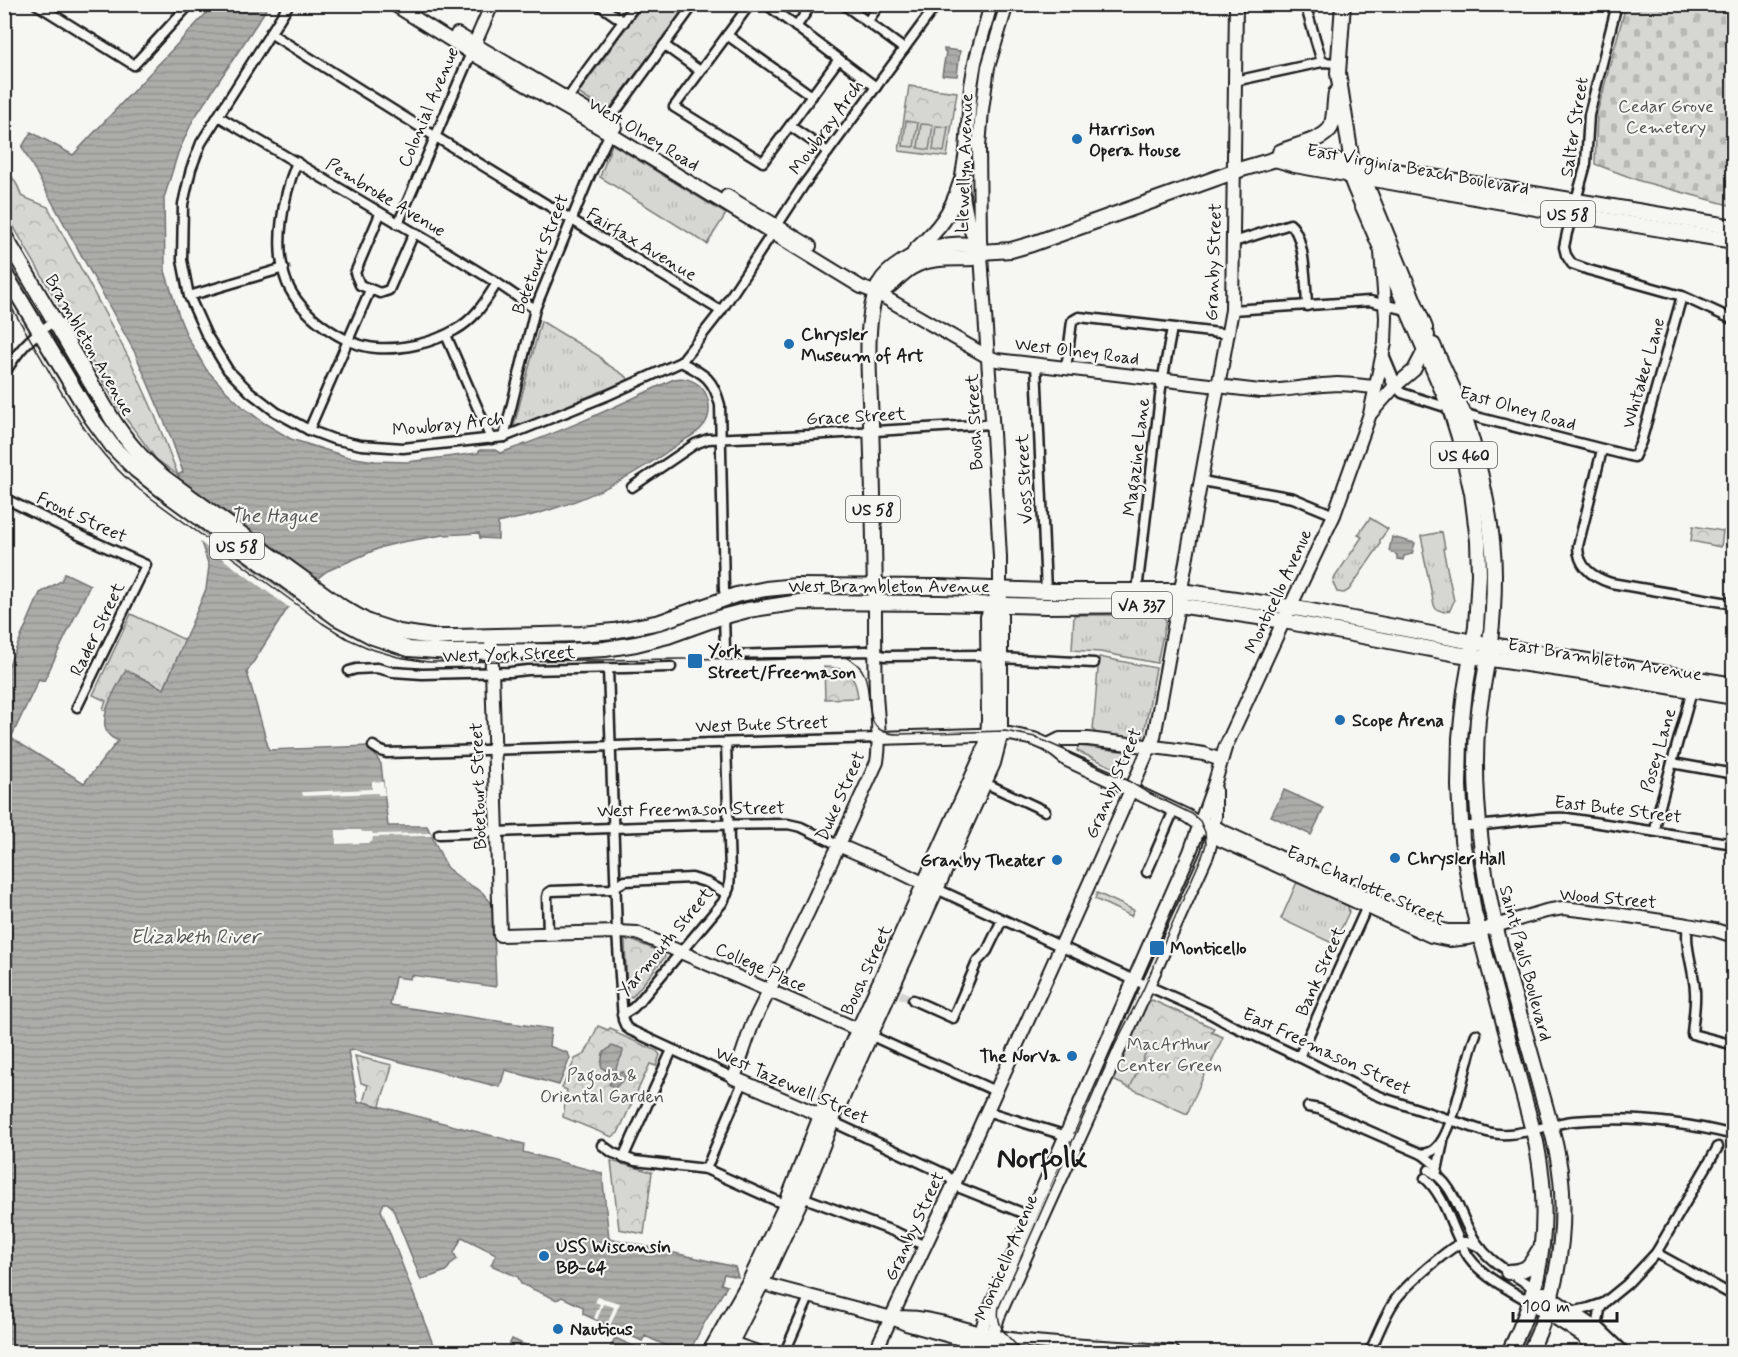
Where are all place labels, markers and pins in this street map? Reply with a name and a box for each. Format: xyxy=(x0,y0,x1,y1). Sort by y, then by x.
place label: Harrison Opera House xyxy=(1089,118,1181,163)
marker: Harrison Opera House xyxy=(1070,132,1084,146)
place label: Chrysler Museum of Art xyxy=(801,323,924,368)
marker: Chrysler Museum of Art xyxy=(782,337,796,351)
place label: York Street/Freemason xyxy=(708,640,856,685)
marker: York Street/Freemason xyxy=(686,652,704,670)
place label: Scope Arena xyxy=(1352,709,1444,733)
marker: Scope Arena xyxy=(1333,713,1347,727)
place label: Chrysler Hall xyxy=(1407,847,1506,871)
place label: Granby Theater xyxy=(920,849,1046,873)
marker: Chrysler Hall xyxy=(1388,851,1402,865)
marker: Granby Theater xyxy=(1050,853,1064,867)
place label: Monticello xyxy=(1170,937,1247,961)
marker: Monticello xyxy=(1148,939,1166,957)
place label: The NorVa xyxy=(980,1045,1061,1069)
marker: The NorVa xyxy=(1065,1049,1079,1063)
place label: USS Wisconsin BB-64 xyxy=(556,1235,671,1280)
marker: USS Wisconsin BB-64 xyxy=(537,1249,551,1263)
place label: Nauticus xyxy=(570,1318,633,1342)
marker: Nauticus xyxy=(551,1322,565,1336)

